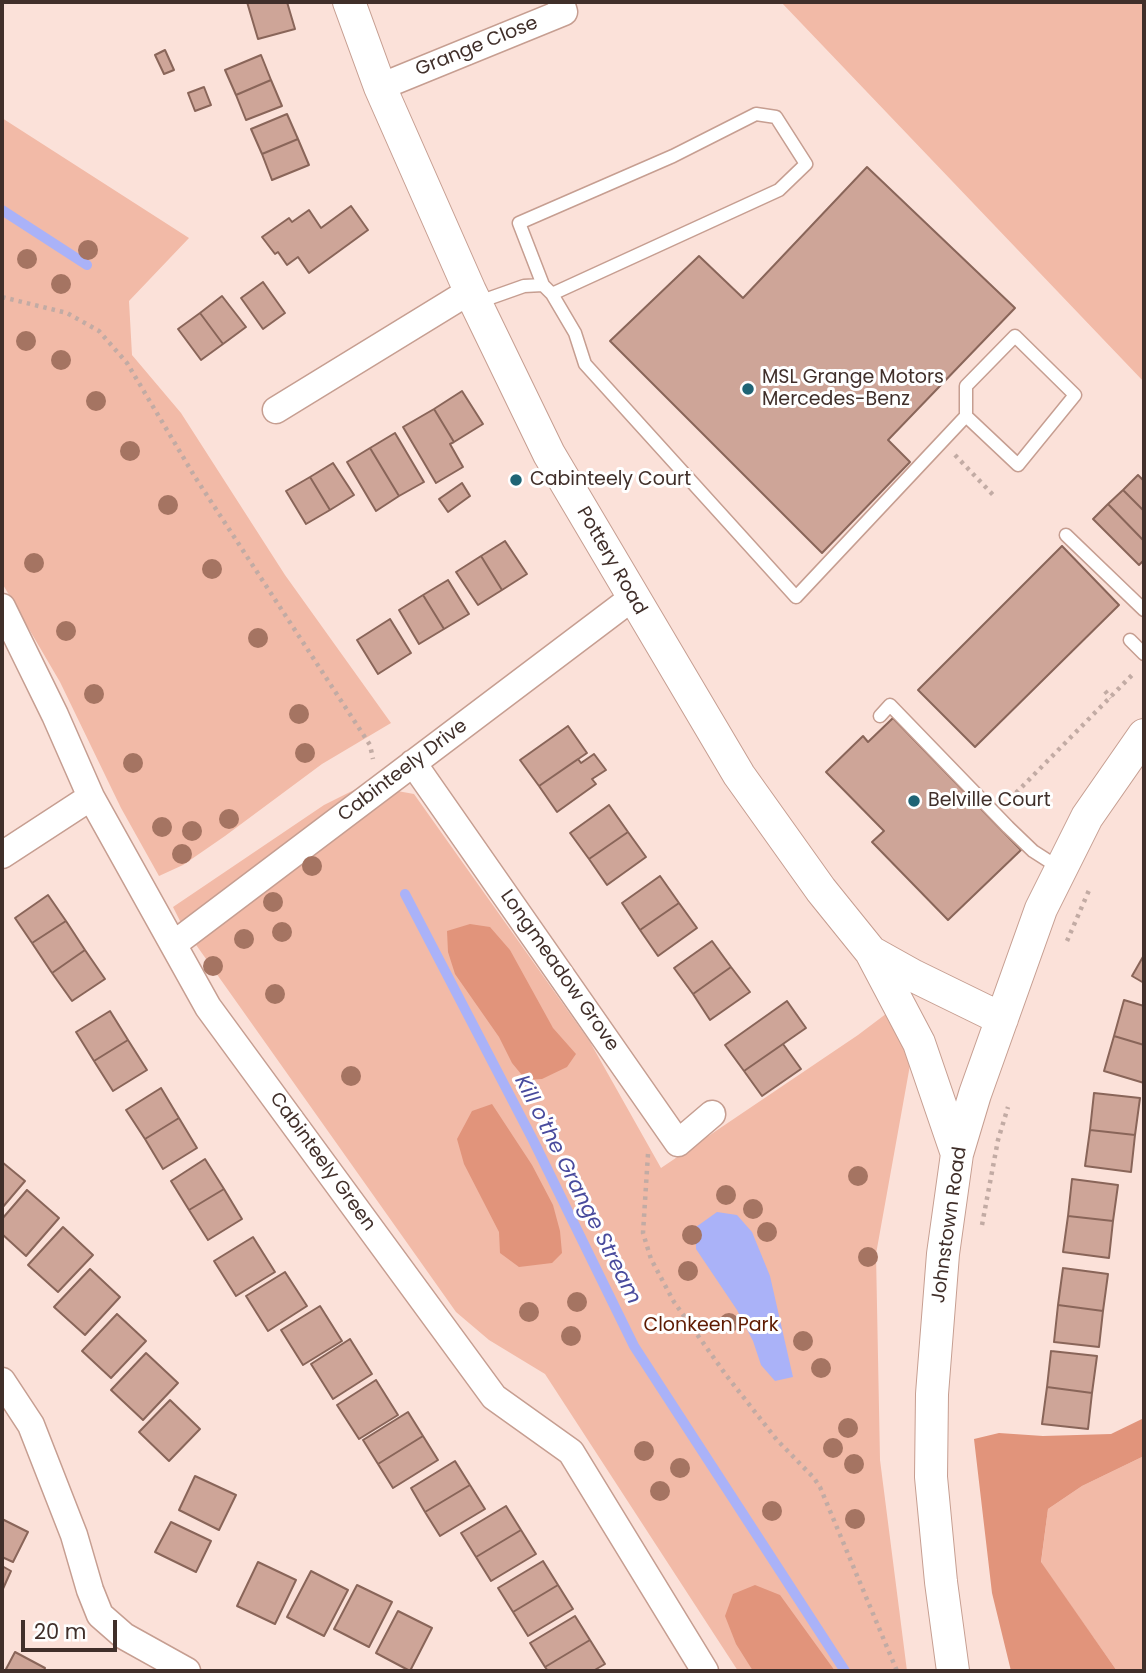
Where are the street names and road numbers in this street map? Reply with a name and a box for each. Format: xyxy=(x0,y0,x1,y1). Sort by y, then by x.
street label: Grange Close xyxy=(413,12,541,82)
street label: Pottery Road xyxy=(571,503,651,619)
street label: Cabinteely Drive xyxy=(334,715,472,827)
street label: Longmeadow Grove xyxy=(495,886,623,1056)
street label: Cabinteely Green xyxy=(264,1088,380,1236)
street label: Johnstown Road xyxy=(928,1145,972,1305)

